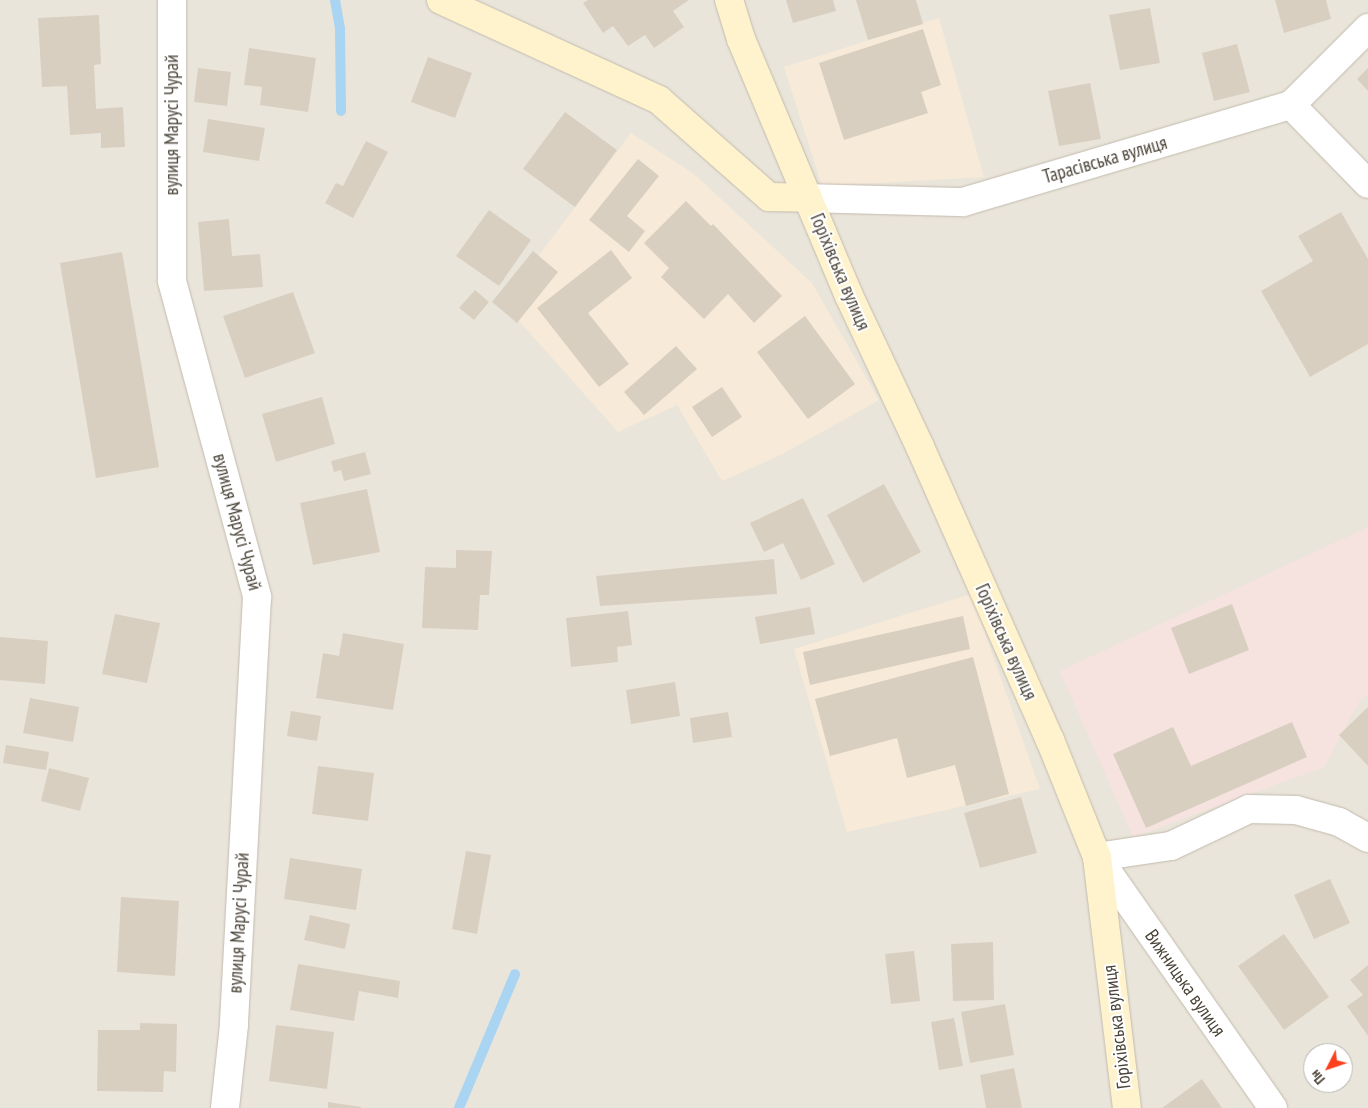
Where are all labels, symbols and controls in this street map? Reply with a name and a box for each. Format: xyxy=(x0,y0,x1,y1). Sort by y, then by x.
street label: вулиця Марусі Чурай xyxy=(161,55,183,195)
street label: Тарасівська вулиця xyxy=(1040,131,1170,189)
street label: Горіхівська вулиця xyxy=(805,210,875,334)
street label: вулиця Марусі Чурай xyxy=(208,451,266,593)
street label: Горіхівська вулиця xyxy=(970,580,1042,704)
street label: вулиця Марусі Чурай xyxy=(224,852,254,994)
street label: Вижницька вулиця xyxy=(1140,925,1230,1041)
street label: Горіхівська вулиця xyxy=(1098,964,1136,1090)
north arrow xyxy=(1303,1043,1353,1093)
text: Пн xyxy=(1306,1066,1329,1088)

